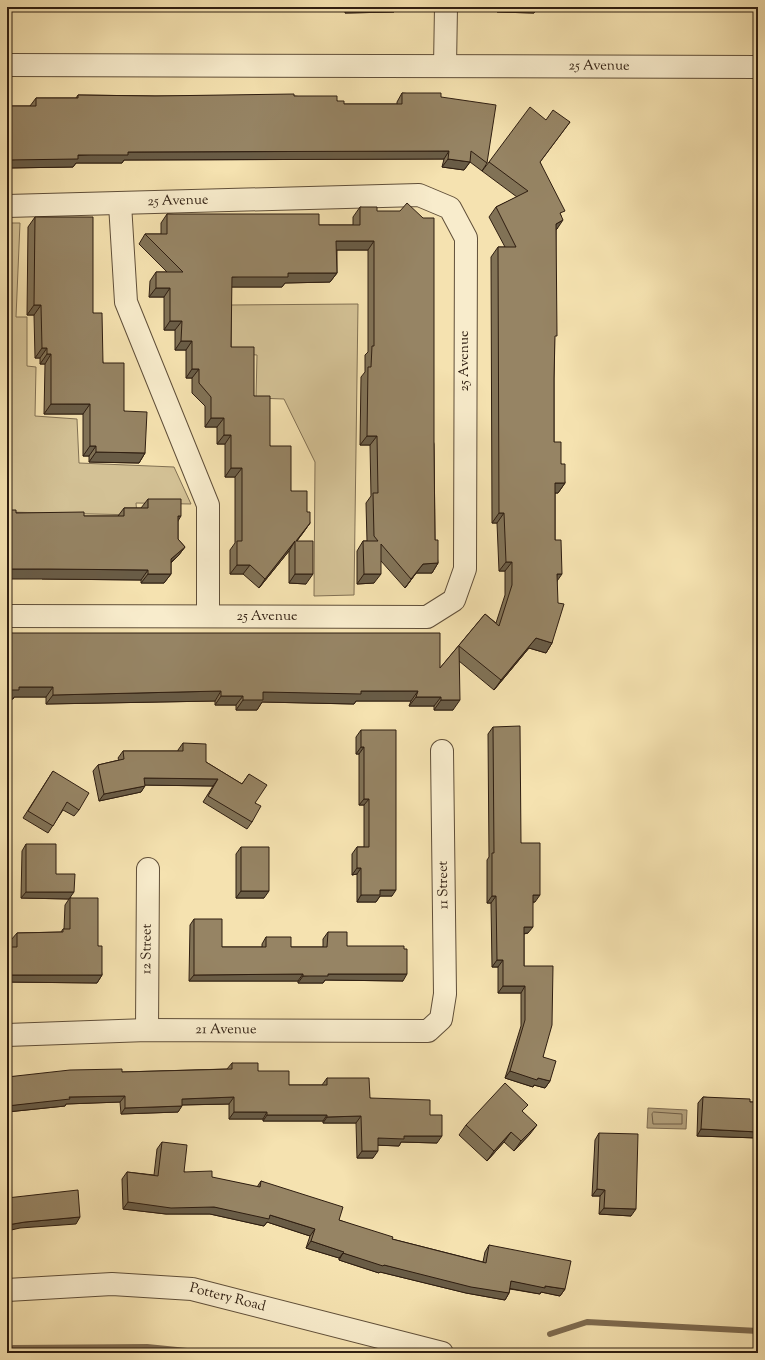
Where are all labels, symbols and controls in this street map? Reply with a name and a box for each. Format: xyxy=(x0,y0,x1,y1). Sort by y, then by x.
street label: 25 Avenue xyxy=(568,56,630,77)
street label: 25 Avenue xyxy=(147,191,209,212)
street label: 25 Avenue xyxy=(455,330,475,392)
street label: 25 Avenue xyxy=(236,607,298,627)
street label: 11 Street xyxy=(434,860,454,909)
street label: 12 Street xyxy=(137,923,158,974)
street label: 21 Avenue xyxy=(195,1020,257,1040)
street label: Pottery Road xyxy=(187,1279,268,1317)

